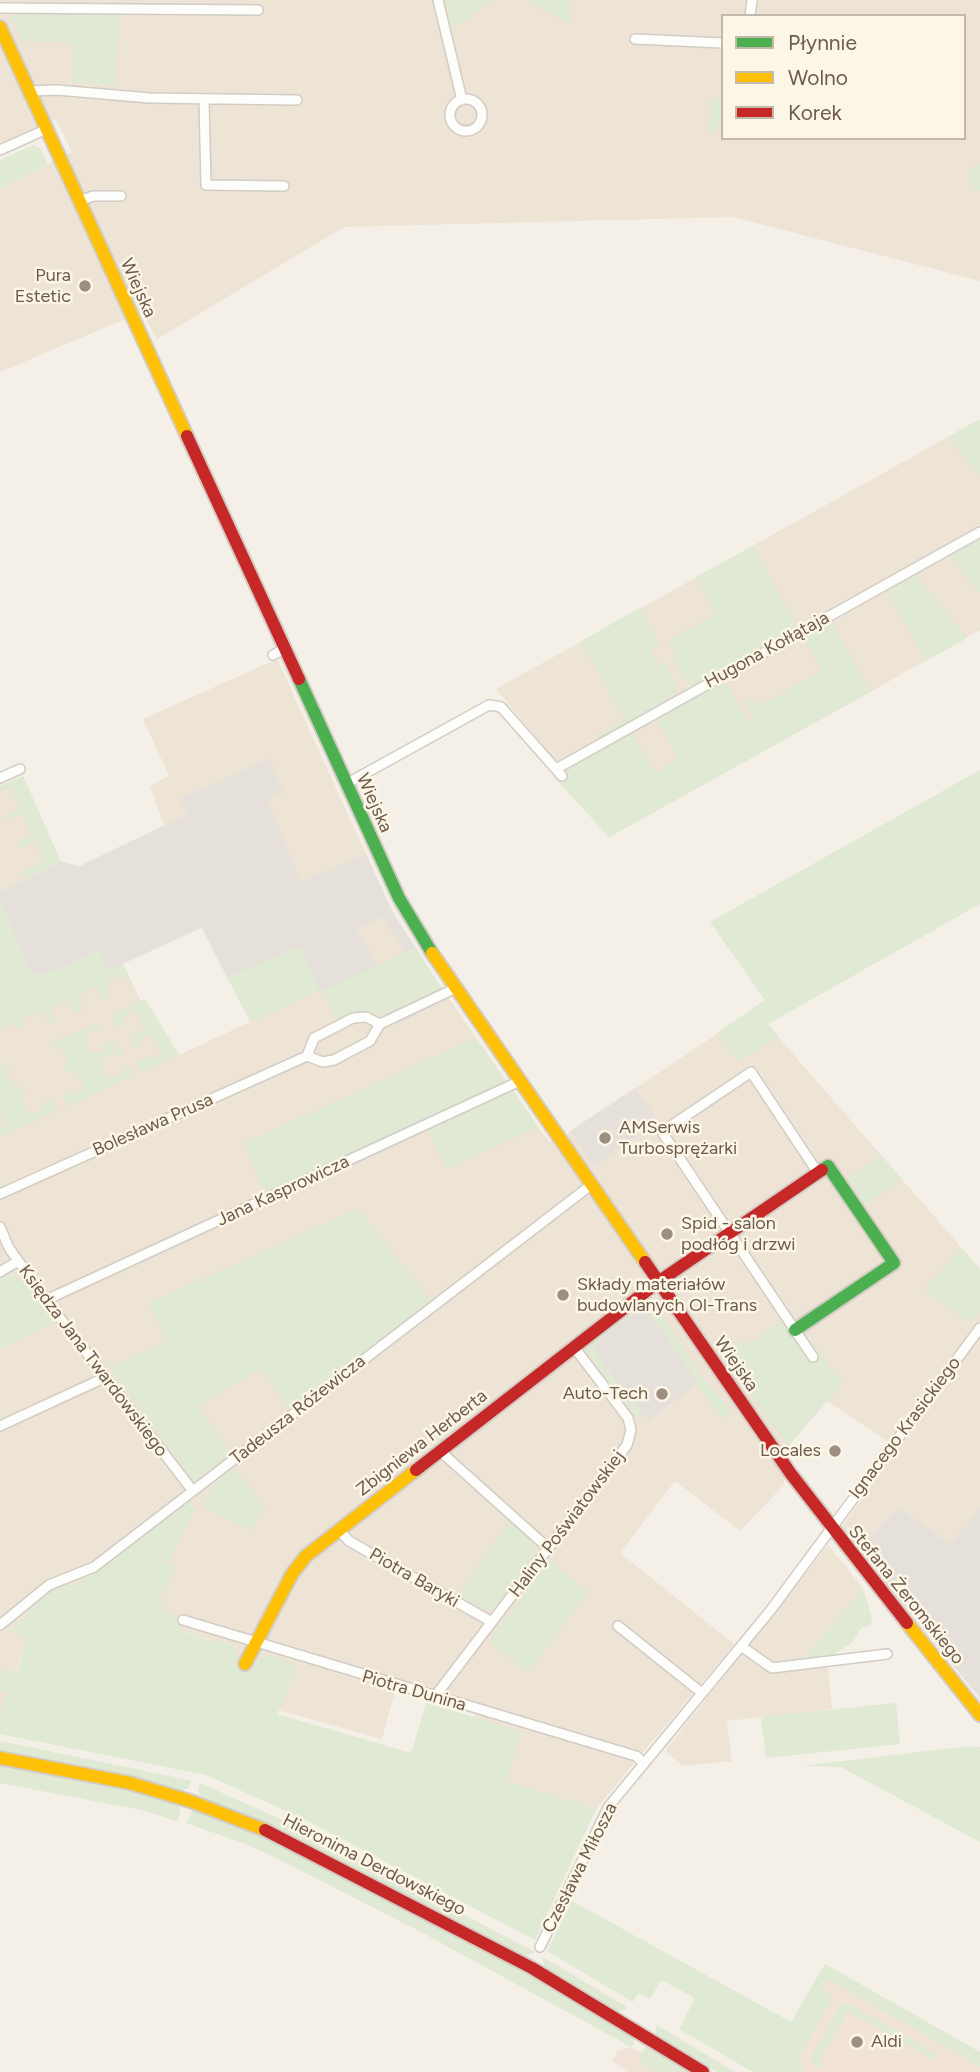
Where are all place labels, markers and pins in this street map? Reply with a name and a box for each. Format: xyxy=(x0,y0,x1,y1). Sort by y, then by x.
place label: Pura Estetic xyxy=(15,265,71,308)
marker: Pura Estetic xyxy=(77,278,93,294)
place label: AMSerwis Turbosprężarki xyxy=(619,1117,737,1160)
marker: AMSerwis Turbosprężarki xyxy=(597,1130,613,1146)
place label: Spid - salon podłóg i drzwi xyxy=(681,1213,796,1256)
marker: Spid - salon podłóg i drzwi xyxy=(659,1226,675,1242)
place label: Składy materiałów budowlanych Ol-Trans xyxy=(577,1274,757,1316)
marker: Składy materiałów budowlanych Ol-Trans xyxy=(555,1287,571,1303)
place label: Auto-Tech xyxy=(563,1383,648,1405)
marker: Auto-Tech xyxy=(654,1386,670,1402)
place label: Locales xyxy=(760,1440,821,1462)
marker: Locales xyxy=(827,1443,843,1459)
place label: Aldi xyxy=(871,2031,902,2053)
marker: Aldi xyxy=(849,2034,865,2050)

